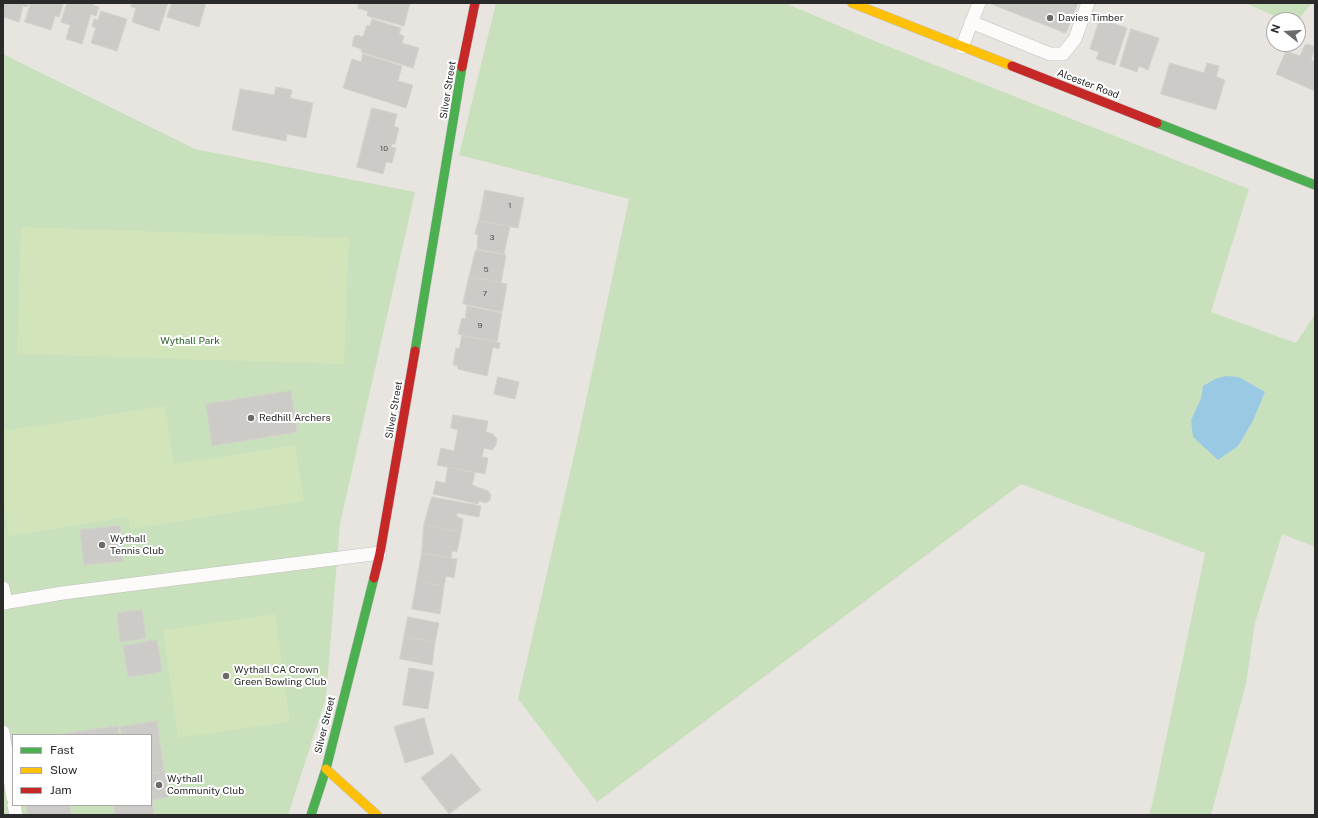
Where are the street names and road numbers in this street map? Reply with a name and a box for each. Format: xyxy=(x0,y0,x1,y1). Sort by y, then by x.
street label: Silver Street xyxy=(438,60,458,120)
street label: Alcester Road xyxy=(1055,67,1121,101)
street label: Silver Street xyxy=(383,380,405,440)
street label: Silver Street xyxy=(312,695,338,755)

